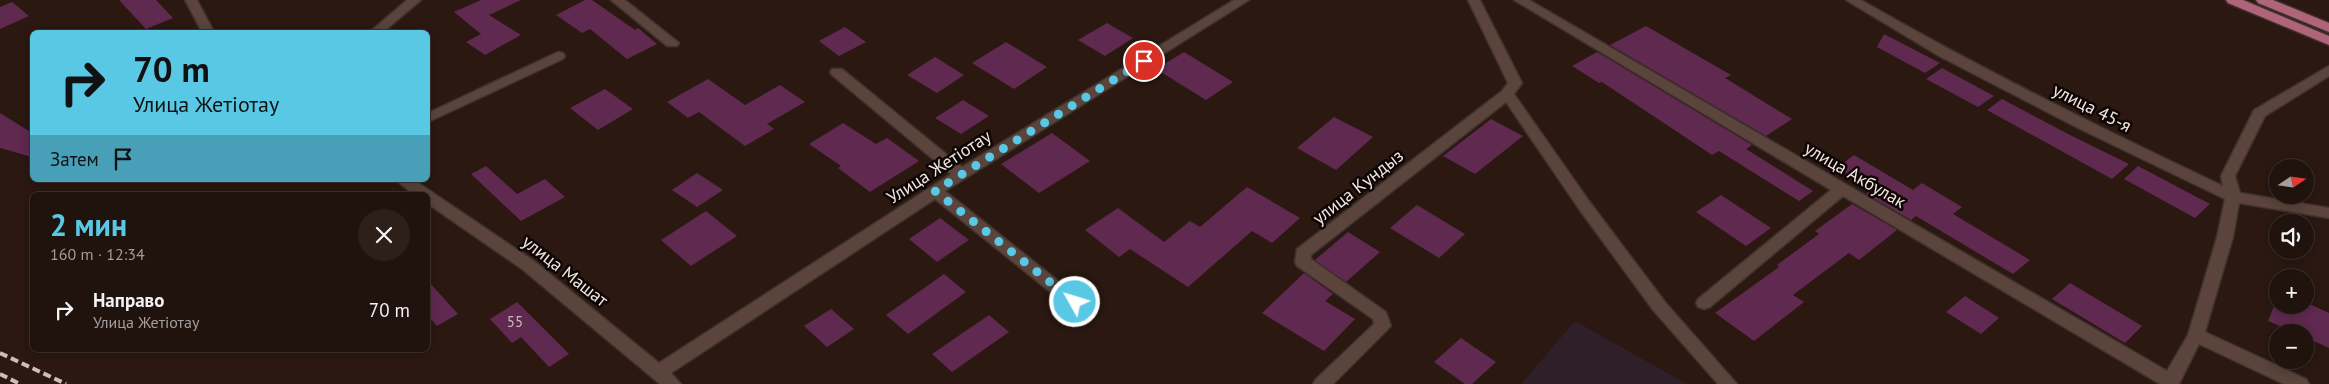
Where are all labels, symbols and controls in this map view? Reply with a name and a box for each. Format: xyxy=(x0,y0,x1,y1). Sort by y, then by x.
pin xyxy=(1123,40,1165,82)
text: 70 m xyxy=(133,46,210,92)
icon: arrive xyxy=(1130,47,1158,75)
icon: right xyxy=(50,50,115,115)
street label: улица 45-я xyxy=(2049,78,2135,137)
text: Улица Жетіотау xyxy=(133,90,279,118)
street label: Улица Жетіотау xyxy=(882,124,996,209)
street label: улица Акбулак xyxy=(1800,136,1910,213)
street label: улица Кундыз xyxy=(1308,144,1408,229)
icon: arrive xyxy=(109,145,137,173)
text: Затем xyxy=(50,147,99,171)
north arrow xyxy=(2269,159,2314,204)
map controls xyxy=(2269,159,2314,369)
text: 2 мин xyxy=(50,205,127,244)
button: close xyxy=(358,209,410,261)
button: sound xyxy=(2269,214,2314,259)
street label: улица Машат xyxy=(518,230,614,312)
text: 160 m · 12:34 xyxy=(50,244,145,264)
button: + xyxy=(2269,269,2314,314)
position arrow xyxy=(1048,275,1100,327)
text: Направо xyxy=(93,288,164,312)
icon: right xyxy=(50,296,78,324)
text: 70 m xyxy=(369,298,410,322)
text: Улица Жетіотау xyxy=(93,312,199,332)
house number: 55 xyxy=(507,312,523,331)
button: − xyxy=(2269,324,2314,369)

